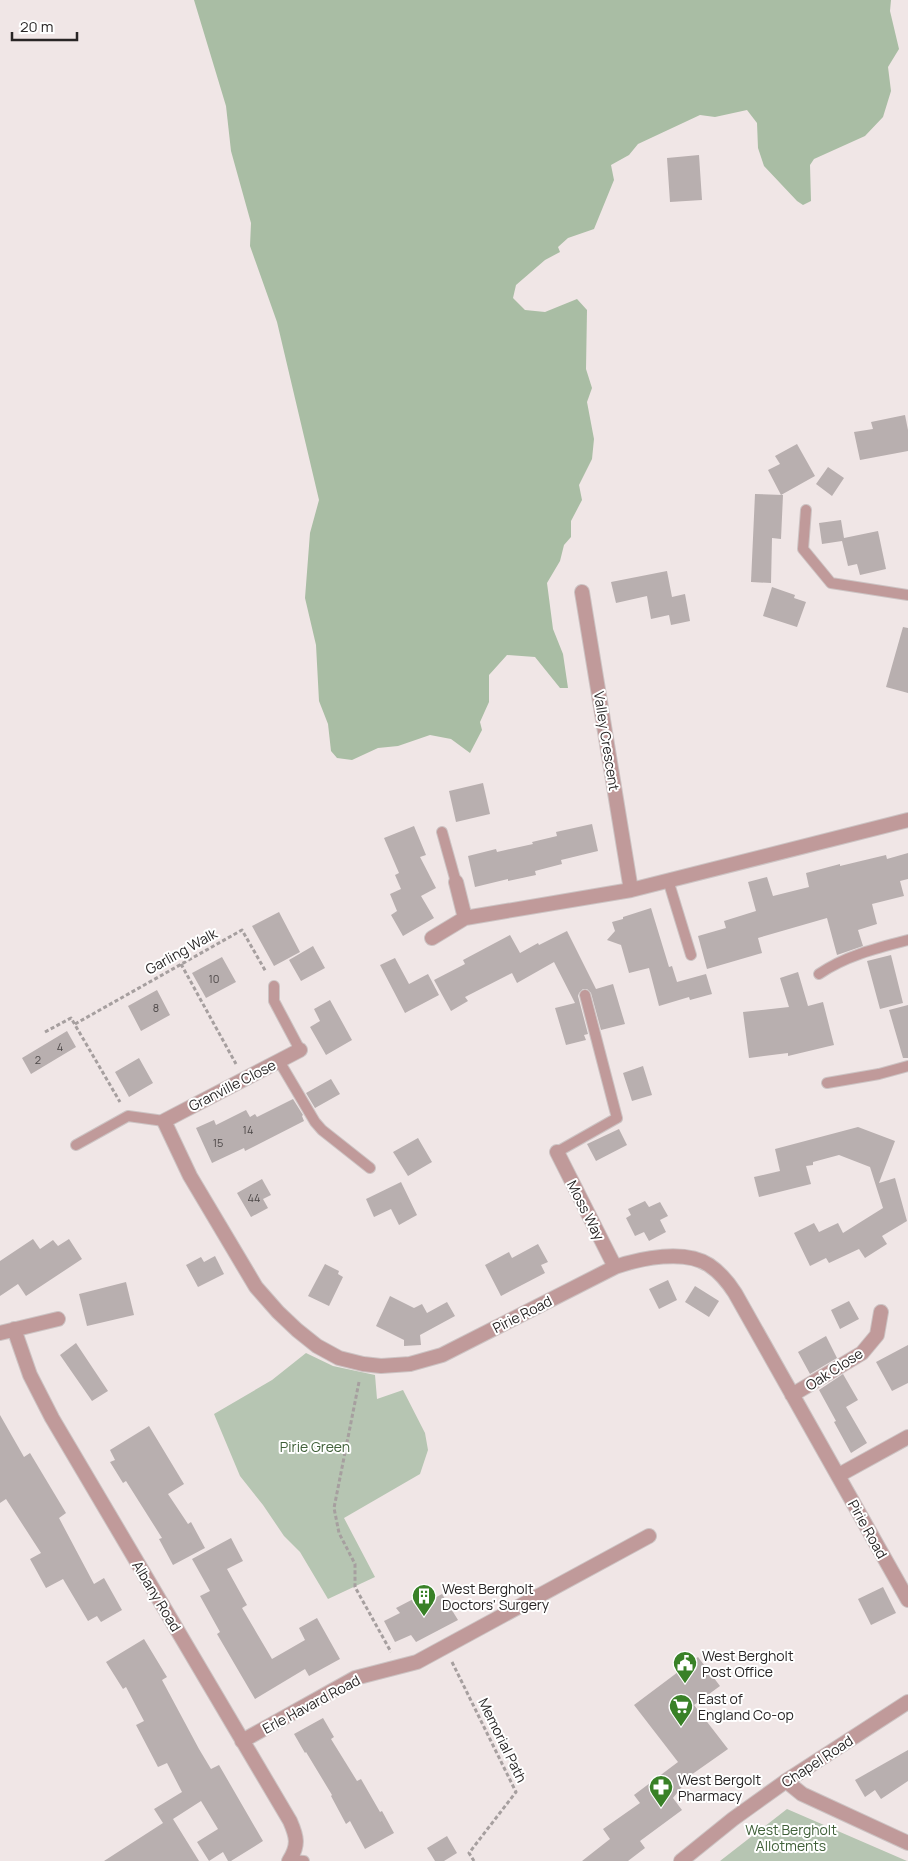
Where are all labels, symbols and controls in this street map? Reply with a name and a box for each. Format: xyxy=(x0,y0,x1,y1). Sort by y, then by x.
scale bar xyxy=(12,10,78,42)
text: 20 m xyxy=(20,16,53,37)
street label: Valley Crescent xyxy=(590,690,624,792)
street label: Garling Walk xyxy=(142,923,221,978)
house number: 10 xyxy=(208,971,220,986)
house number: 8 xyxy=(153,1000,159,1015)
house number: 4 xyxy=(57,1039,63,1054)
house number: 2 xyxy=(35,1052,41,1067)
street label: Granville Close xyxy=(185,1055,279,1115)
house number: 14 xyxy=(243,1122,253,1137)
house number: 15 xyxy=(213,1135,223,1150)
street label: Moss Way xyxy=(563,1177,609,1244)
house number: 44 xyxy=(247,1190,261,1205)
street label: Pirie Road xyxy=(489,1291,555,1337)
street label: Oak Close xyxy=(802,1343,866,1395)
park label: Pirie Green xyxy=(280,1437,350,1456)
street label: Pirie Road xyxy=(844,1496,892,1562)
street label: Albany Road xyxy=(128,1557,186,1635)
place label: West Bergholt Doctors' Surgery xyxy=(442,1579,550,1614)
building icon: West Bergholt Doctors' Surgery xyxy=(411,1583,437,1617)
place label: West Bergholt Post Office xyxy=(702,1646,794,1681)
public building icon: West Bergholt Post Office xyxy=(672,1650,698,1684)
street label: Erle Havard Road xyxy=(259,1670,363,1738)
place label: East of England Co-op xyxy=(698,1689,794,1724)
supermarket icon: East of England Co-op xyxy=(668,1693,694,1727)
street label: Memorial Path xyxy=(474,1695,532,1785)
street label: Chapel Road xyxy=(778,1731,856,1791)
place label: West Bergolt Pharmacy xyxy=(678,1770,762,1805)
pharmacy icon: West Bergolt Pharmacy xyxy=(648,1774,674,1808)
park label: West Bergholt Allotments xyxy=(745,1820,837,1855)

